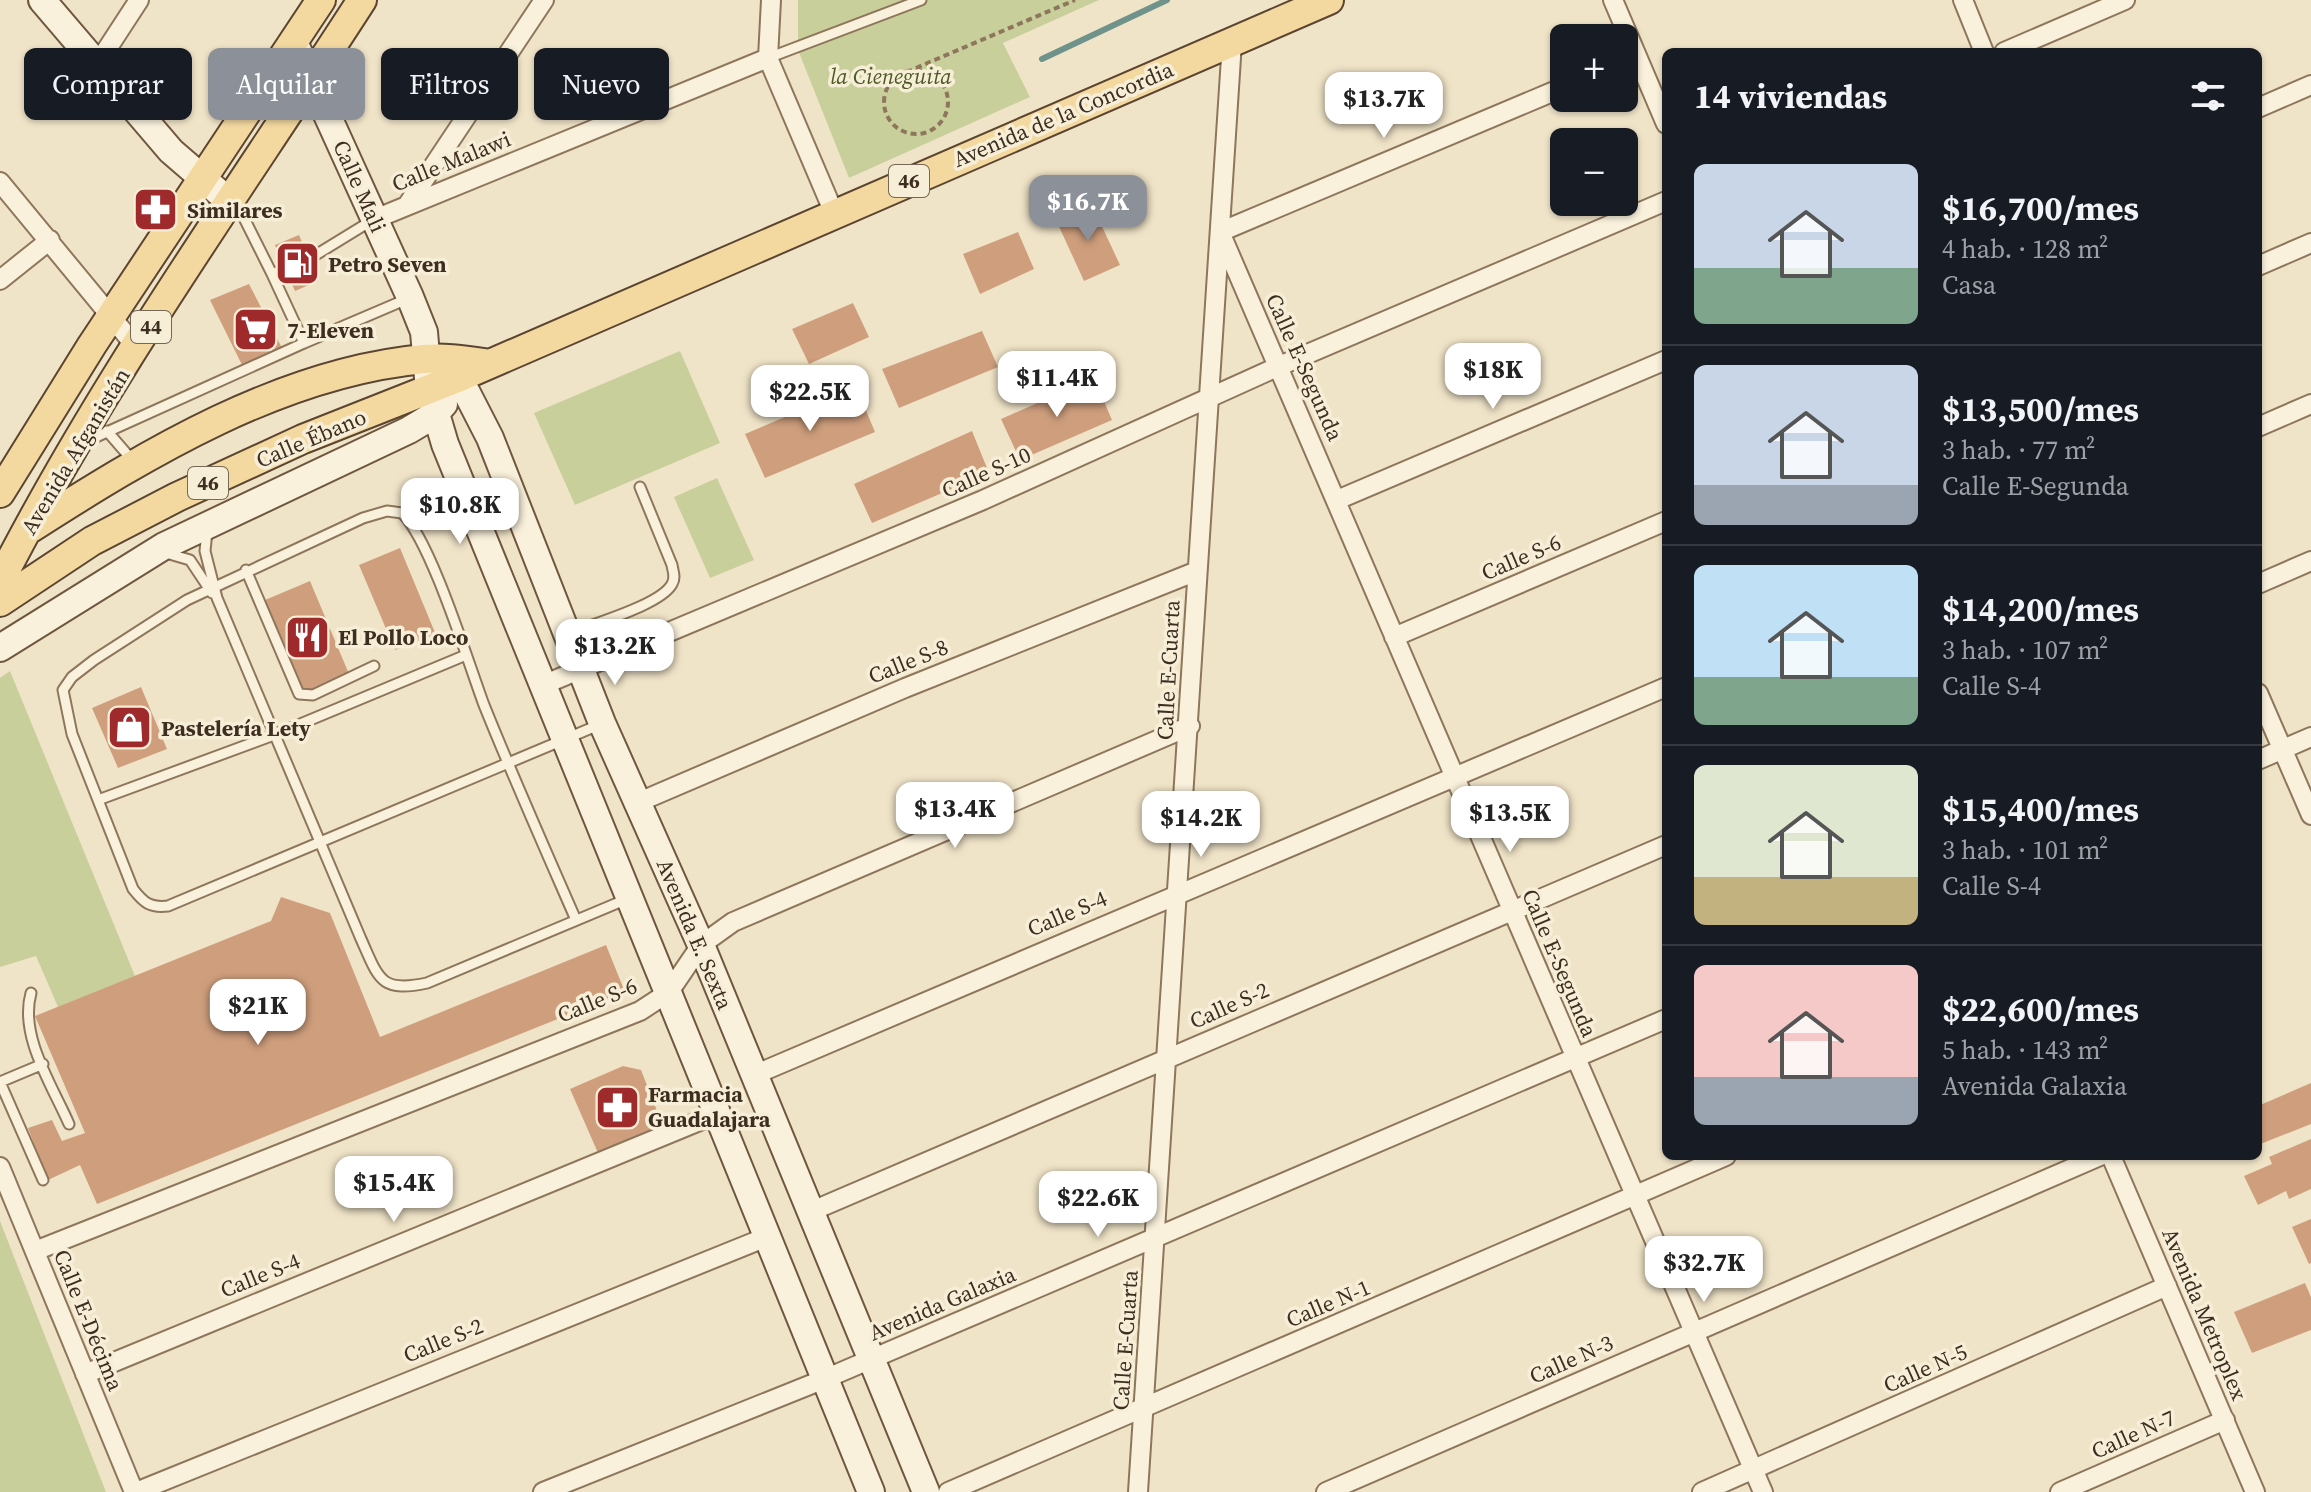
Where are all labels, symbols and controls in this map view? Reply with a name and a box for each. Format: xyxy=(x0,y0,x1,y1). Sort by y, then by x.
map controls xyxy=(1550,24,1638,216)
button: + xyxy=(1550,24,1638,112)
chip: Comprar xyxy=(24,48,192,120)
chip: Alquilar xyxy=(208,48,365,120)
chip: Filtros xyxy=(381,48,518,120)
chip: Nuevo xyxy=(534,48,669,120)
street label: Avenida de la Concordia xyxy=(948,54,1178,174)
park label: la Cieneguita xyxy=(830,61,952,91)
pin: $13.7K xyxy=(1319,72,1449,140)
text: 14 viviendas xyxy=(1694,73,1887,119)
icon: filters xyxy=(2186,74,2230,118)
text: $13.7K xyxy=(1343,80,1425,116)
street label: Calle Malawi xyxy=(387,124,515,198)
button: − xyxy=(1550,128,1638,216)
street label: Calle Mali xyxy=(326,135,394,237)
road number: 46 xyxy=(889,165,929,197)
pin: $16.7K xyxy=(1023,175,1153,243)
text: $16.7K xyxy=(1047,183,1129,219)
text: $16,700/mes xyxy=(1942,185,2139,231)
pharmacy icon: Similares xyxy=(132,186,180,234)
place label: Similares xyxy=(187,195,283,225)
icon: home xyxy=(1758,196,1854,292)
text: 4 hab. · 128 m² xyxy=(1942,231,2108,267)
fuel station icon: Petro Seven xyxy=(273,240,321,288)
place label: Petro Seven xyxy=(328,249,447,279)
text: Casa xyxy=(1942,267,1996,303)
street label: Calle E-Segunda xyxy=(1259,289,1351,446)
supermarket icon: 7-Eleven xyxy=(232,306,280,354)
road number: 44 xyxy=(131,311,171,343)
place label: 7-Eleven xyxy=(287,315,374,345)
pin: $18K xyxy=(1446,343,1540,411)
pin: $11.4K xyxy=(992,351,1122,419)
text: $18K xyxy=(1463,351,1523,387)
text: $11.4K xyxy=(1016,359,1098,395)
street label: Avenida Afganistán xyxy=(13,362,137,540)
pin: $22.5K xyxy=(745,365,875,433)
text: $22.5K xyxy=(769,373,851,409)
text: $13,500/mes xyxy=(1942,386,2139,432)
icon: home xyxy=(1758,397,1854,493)
street label: Calle Ébano xyxy=(251,401,371,475)
text: 3 hab. · 77 m² xyxy=(1942,432,2095,468)
street label: Calle S-10 xyxy=(937,439,1035,505)
road number: 46 xyxy=(188,467,228,499)
text: Calle E-Segunda xyxy=(1942,468,2129,504)
pin: $10.8K xyxy=(395,478,525,546)
text: $10.8K xyxy=(419,486,501,522)
street label: Calle S-6 xyxy=(1477,527,1565,587)
text: $14,200/mes xyxy=(1942,586,2139,632)
icon: home xyxy=(1758,597,1854,693)
street label: Calle E-Cuarta xyxy=(1149,598,1187,741)
restaurant icon: El Pollo Loco xyxy=(283,613,331,661)
pin: $13.2K xyxy=(550,619,680,687)
place label: El Pollo Loco xyxy=(338,622,469,652)
text: $13.2K xyxy=(574,627,656,663)
street label: Calle S-8 xyxy=(864,631,952,691)
text: 3 hab. · 107 m² xyxy=(1942,632,2108,668)
text: Calle S-4 xyxy=(1942,668,2041,704)
shop icon: Pastelería Lety xyxy=(106,704,154,752)
place label: Pastelería Lety xyxy=(161,713,311,743)
pin: $13.4K xyxy=(890,782,1020,850)
pin: $13.5K xyxy=(1445,786,1575,854)
text: $15,400/mes xyxy=(1942,786,2139,832)
text: $13.4K xyxy=(914,790,996,826)
pin: $14.2K xyxy=(1136,791,1266,859)
text: $13.5K xyxy=(1469,794,1551,830)
icon: home xyxy=(1758,797,1854,893)
text: $14.2K xyxy=(1160,799,1242,835)
text: 3 hab. · 101 m² xyxy=(1942,832,2108,868)
street label: Avenida E. Sexta xyxy=(650,854,741,1015)
text: Calle S-4 xyxy=(1942,868,2041,904)
street label: Calle S-4 xyxy=(1023,883,1111,943)
street label: Calle E-Segunda xyxy=(1515,884,1605,1042)
street label: Calle S-6 xyxy=(553,970,641,1030)
street label: Calle S-2 xyxy=(1185,974,1273,1036)
pin: $21K xyxy=(211,979,305,1047)
text: $22,600/mes xyxy=(1942,986,2139,1032)
text: $21K xyxy=(228,987,288,1023)
icon: home xyxy=(1758,997,1854,1093)
text: 5 hab. · 143 m² xyxy=(1942,1032,2108,1068)
text: Avenida Galaxia xyxy=(1942,1068,2127,1104)
place label: Farmacia Guadalajara xyxy=(648,1079,771,1134)
pharmacy icon: Farmacia Guadalajara xyxy=(593,1083,641,1131)
pin: $15.4K xyxy=(329,1156,459,1224)
text: $15.4K xyxy=(353,1164,435,1200)
pin: $22.6K xyxy=(1033,1171,1163,1239)
text: $22.6K xyxy=(1057,1179,1139,1215)
street label: Avenida Metroplex xyxy=(2155,1223,2255,1405)
pin: $32.7K xyxy=(1639,1236,1769,1304)
text: $32.7K xyxy=(1663,1244,1745,1280)
street label: Calle E-Décima xyxy=(47,1245,131,1396)
street label: Calle S-4 xyxy=(216,1245,304,1305)
street label: Avenida Galaxia xyxy=(864,1258,1021,1347)
street label: Calle E-Cuarta xyxy=(1105,1268,1145,1411)
street label: Calle N-1 xyxy=(1281,1272,1375,1334)
street label: Calle S-2 xyxy=(399,1310,487,1370)
street label: Calle N-3 xyxy=(1524,1327,1618,1391)
street label: Calle N-5 xyxy=(1878,1336,1972,1400)
street label: Calle N-7 xyxy=(2086,1402,2180,1466)

